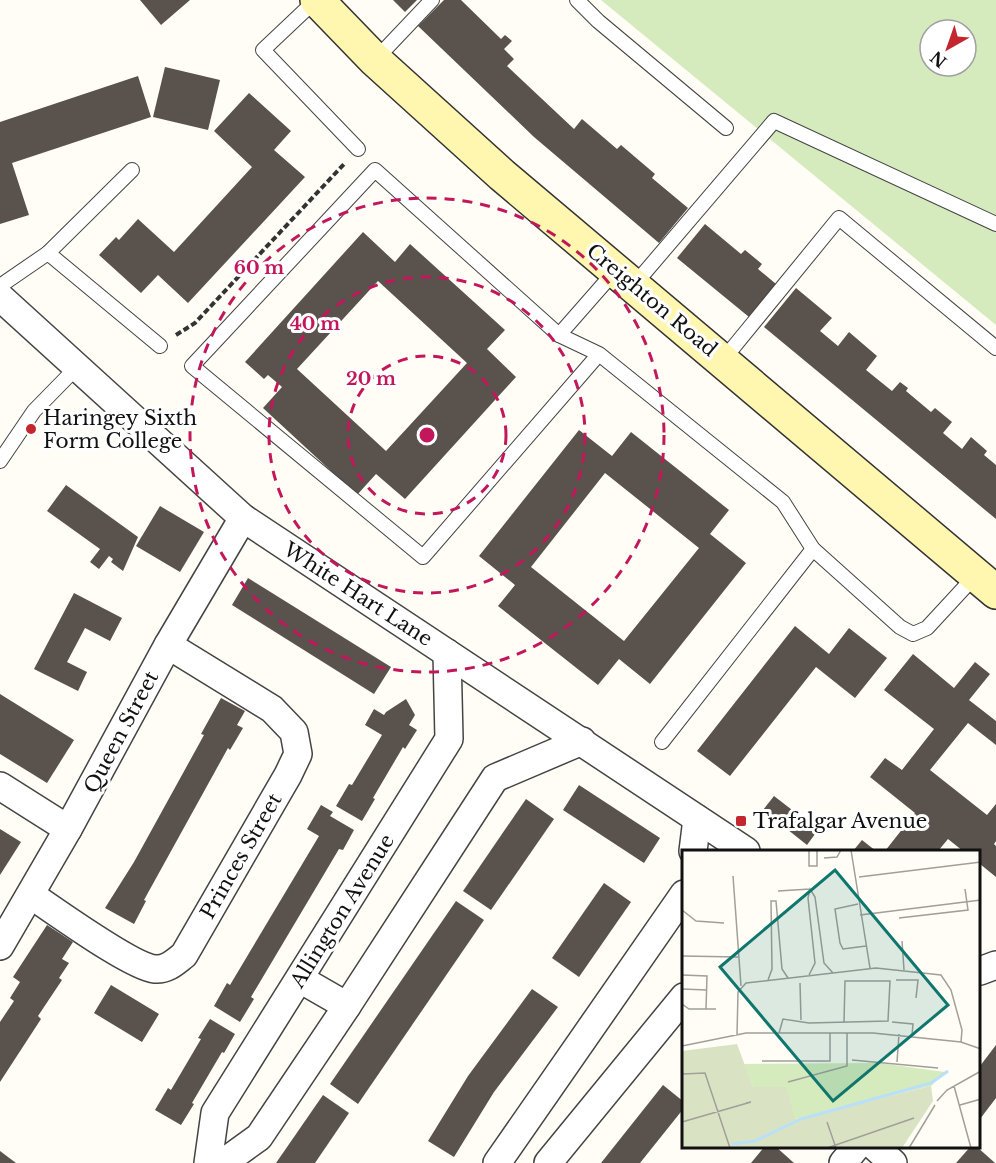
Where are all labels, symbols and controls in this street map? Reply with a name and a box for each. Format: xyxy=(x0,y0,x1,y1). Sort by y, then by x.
north arrow xyxy=(918,18,978,78)
text: N xyxy=(926,47,951,72)
street label: Creighton Road xyxy=(582,238,722,362)
text: 60 m xyxy=(234,257,284,279)
text: 40 m xyxy=(290,313,340,335)
text: 20 m xyxy=(346,368,396,390)
place label: Haringey Sixth Form College xyxy=(43,406,197,453)
marker: Haringey Sixth Form College xyxy=(24,422,38,436)
centre of rings xyxy=(417,425,437,445)
street label: White Hart Lane xyxy=(278,536,437,651)
street label: Queen Street xyxy=(79,666,163,797)
street label: Princes Street xyxy=(195,789,287,923)
place label: Trafalgar Avenue xyxy=(753,809,927,833)
marker: Trafalgar Avenue xyxy=(734,814,748,828)
street label: Allington Avenue xyxy=(285,830,399,993)
inset map xyxy=(682,850,981,1148)

